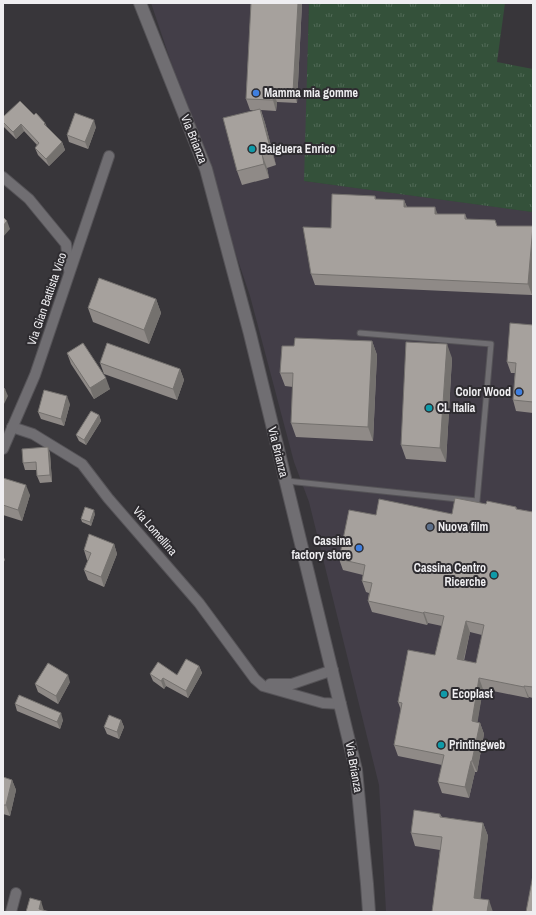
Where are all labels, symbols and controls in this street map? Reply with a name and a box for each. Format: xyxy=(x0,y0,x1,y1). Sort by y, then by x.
place label: Mamma mia gomme xyxy=(264,85,359,101)
marker: Mamma mia gomme xyxy=(251,88,261,98)
street label: Via Brianza xyxy=(177,112,211,166)
place label: Baiguera Enrico xyxy=(260,141,335,157)
marker: Baiguera Enrico xyxy=(247,144,257,154)
street label: Via Gian Battista Vico xyxy=(24,251,70,347)
place label: Color Wood xyxy=(455,384,511,400)
marker: Color Wood xyxy=(514,387,524,397)
place label: CL Italia xyxy=(437,400,476,416)
marker: CL Italia xyxy=(424,403,434,413)
street label: Via Brianza xyxy=(264,425,292,479)
street label: Via Lomellina xyxy=(129,503,181,559)
place label: Nuova film xyxy=(438,519,489,535)
marker: Nuova film xyxy=(425,522,435,532)
place label: Cassina factory store xyxy=(291,533,352,563)
marker: Cassina factory store xyxy=(354,543,364,553)
place label: Cassina Centro Ricerche xyxy=(414,560,487,590)
marker: Cassina Centro Ricerche xyxy=(489,570,499,580)
place label: Ecoplast xyxy=(452,686,494,702)
marker: Ecoplast xyxy=(439,689,449,699)
place label: Printingweb xyxy=(449,737,505,753)
street label: Via Brianza xyxy=(342,740,366,794)
marker: Printingweb xyxy=(436,740,446,750)

